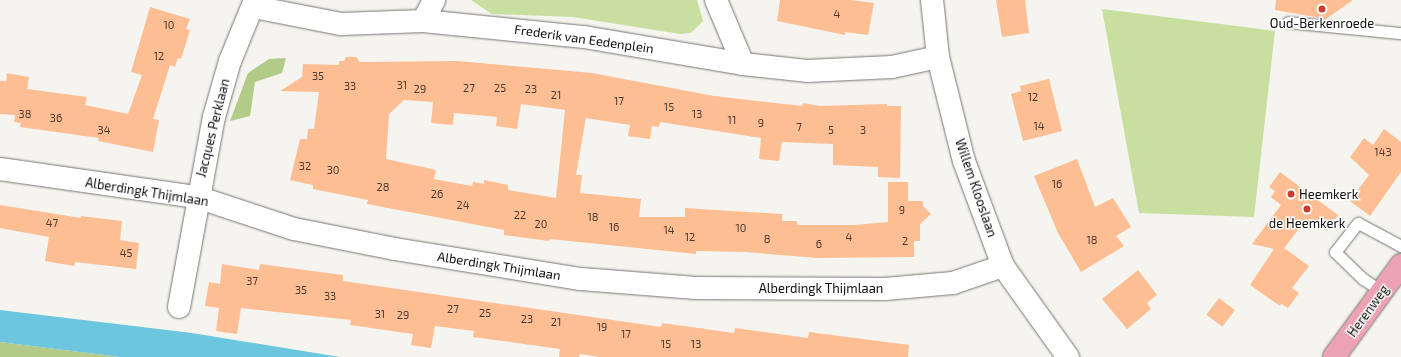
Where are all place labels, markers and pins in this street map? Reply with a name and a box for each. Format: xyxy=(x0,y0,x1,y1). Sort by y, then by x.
marker: Oud-Berkenroede xyxy=(1317,4,1327,14)
place label: Oud-Berkenroede xyxy=(1270,15,1374,31)
place label: Heemkerk xyxy=(1299,186,1358,202)
marker: Heemkerk xyxy=(1286,189,1296,199)
marker: de Heemkerk xyxy=(1302,204,1312,214)
place label: de Heemkerk xyxy=(1269,215,1345,231)

